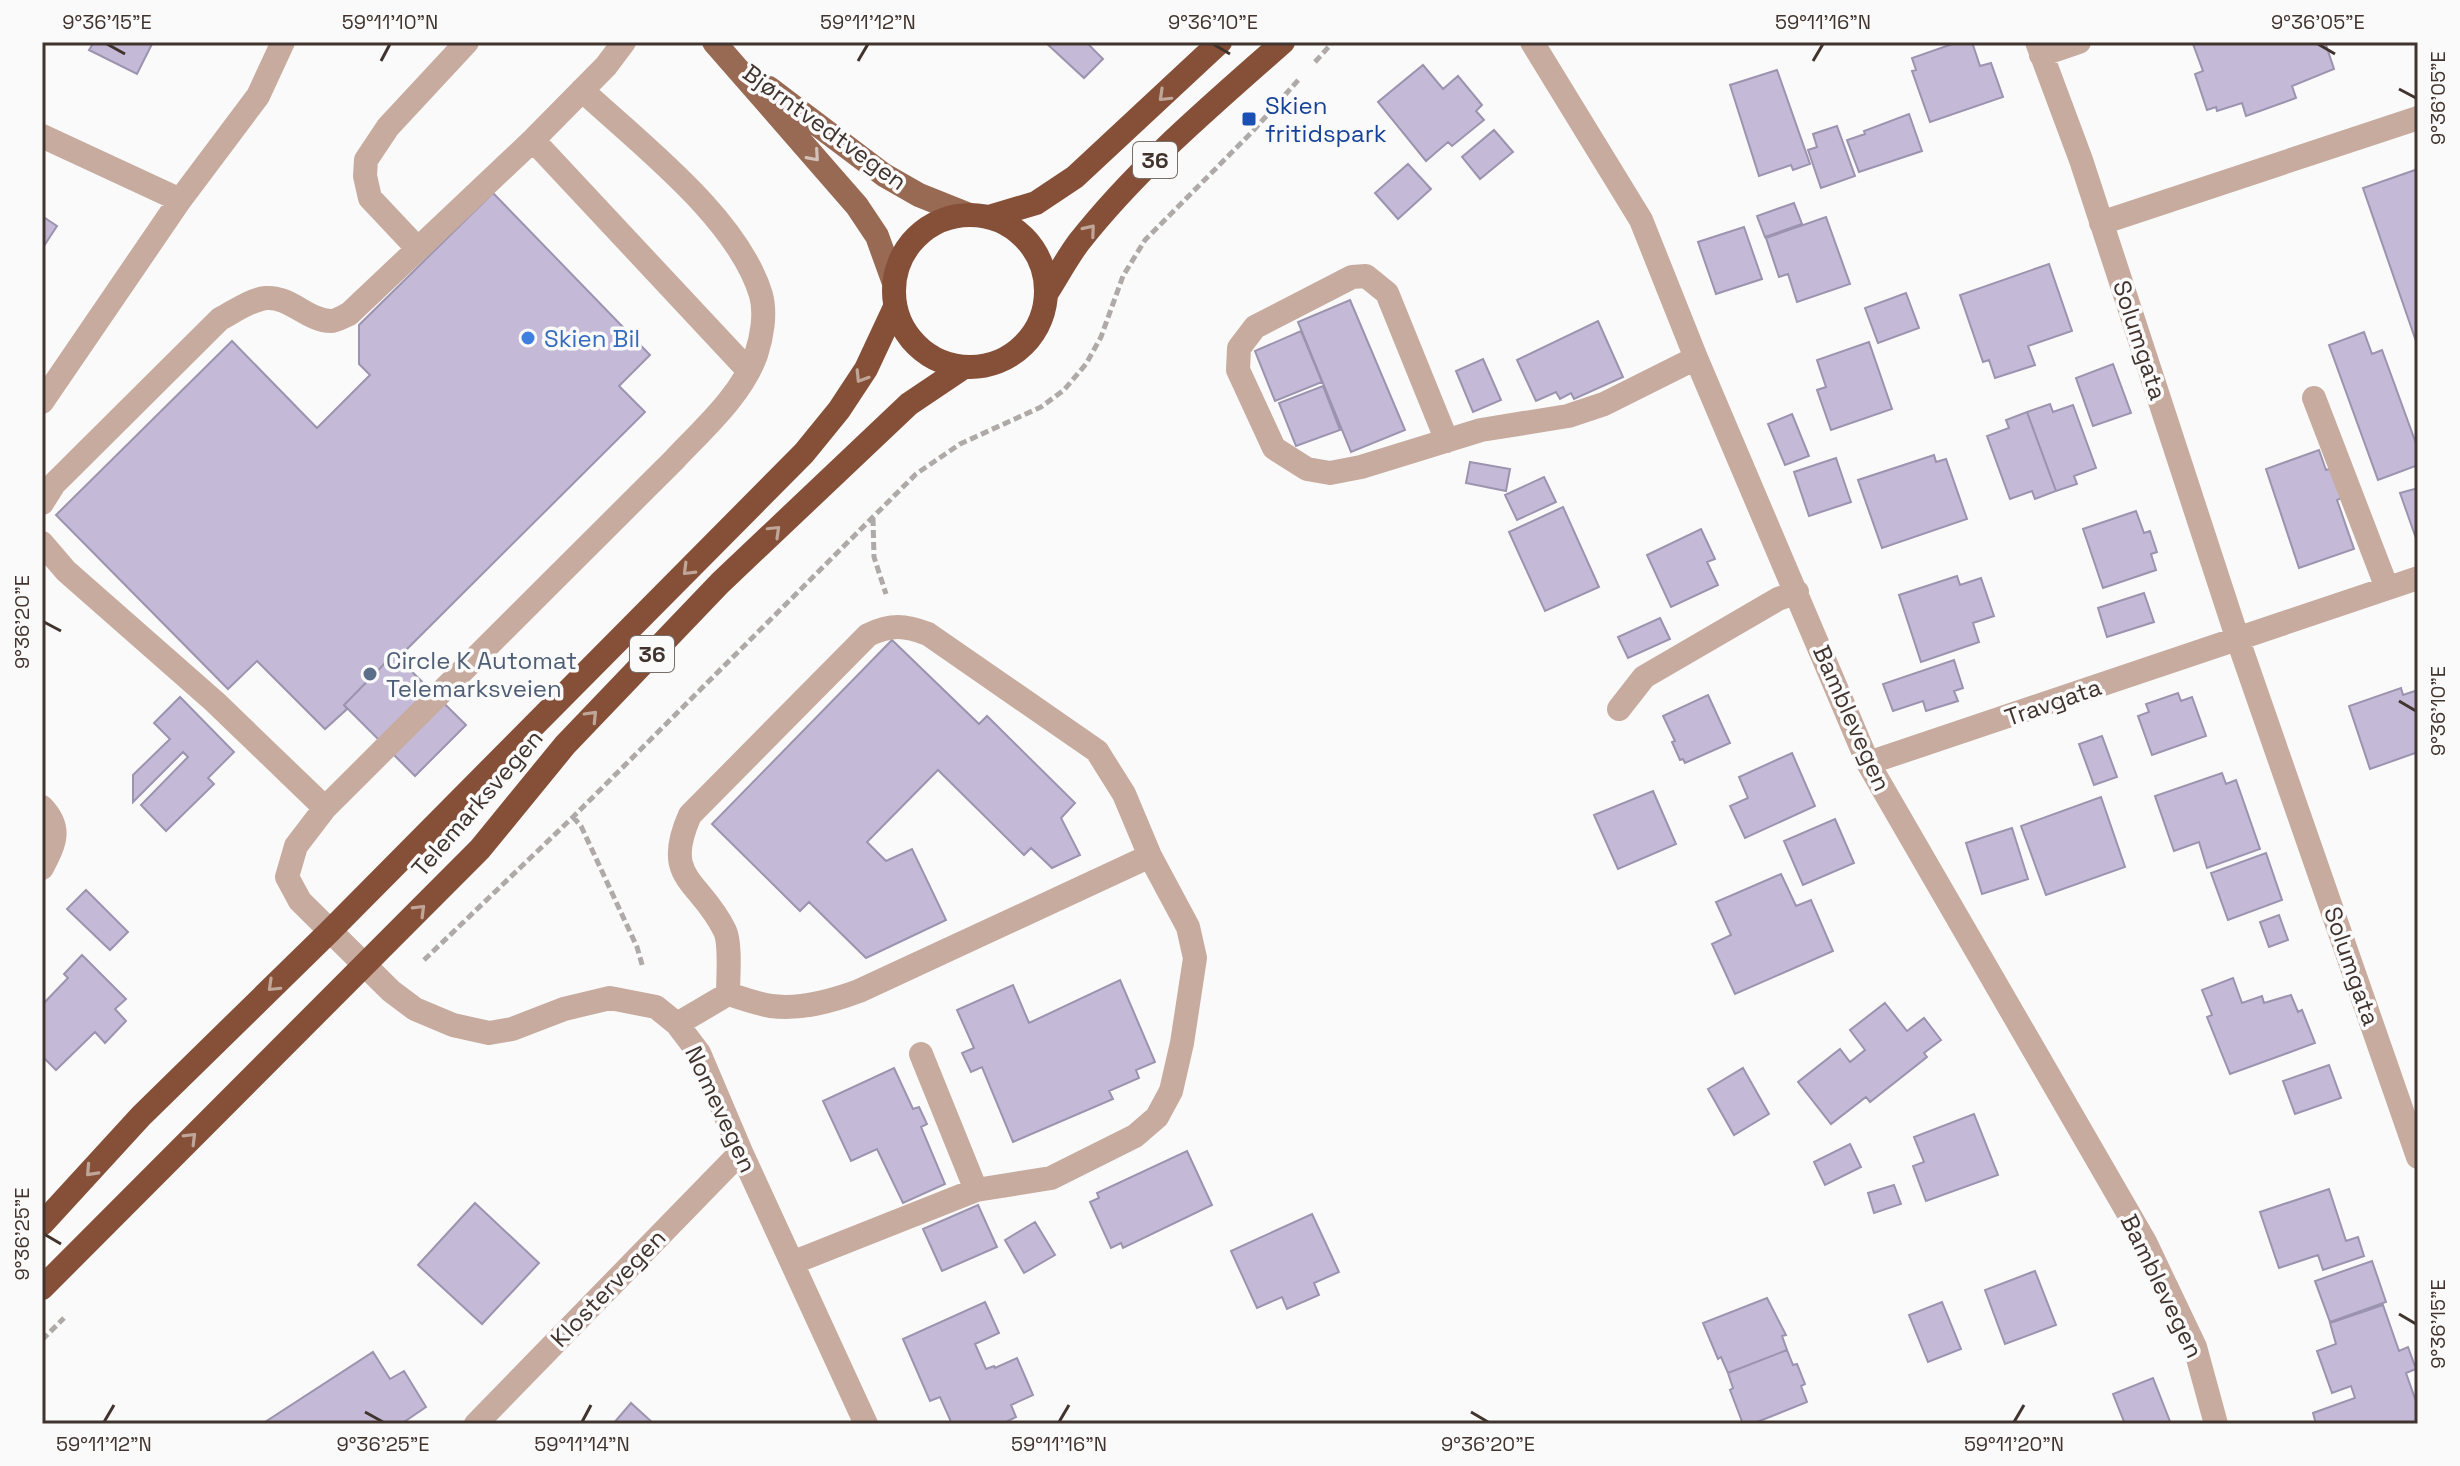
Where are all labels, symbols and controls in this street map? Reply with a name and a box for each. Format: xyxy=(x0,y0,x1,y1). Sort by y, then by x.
text: 9°36'15"E xyxy=(62,9,152,35)
text: 59°11'10"N xyxy=(342,9,438,35)
text: 59°11'12"N xyxy=(820,9,916,35)
text: 9°36'10"E xyxy=(1168,9,1258,35)
text: 59°11'16"N xyxy=(1775,9,1871,35)
text: 9°36'05"E xyxy=(2271,9,2365,35)
text: 9°36'05"E xyxy=(2425,51,2451,145)
street label: Bjørntvedtvegen xyxy=(737,57,913,197)
one-way arrow xyxy=(1159,87,1173,101)
place label: Skien fritidspark xyxy=(1265,90,1387,149)
marker: Skien fritidspark xyxy=(1240,110,1258,128)
road number: 36 xyxy=(1133,142,1177,178)
one-way arrow xyxy=(804,147,819,162)
one-way arrow xyxy=(1080,224,1095,239)
street label: Solumgata xyxy=(2106,276,2174,404)
place label: Skien Bil xyxy=(544,323,640,354)
marker: Skien Bil xyxy=(519,329,537,347)
one-way arrow xyxy=(855,368,870,383)
one-way arrow xyxy=(766,525,780,540)
one-way arrow xyxy=(683,561,697,575)
text: 9°36'20"E xyxy=(9,575,35,669)
road number: 36 xyxy=(630,636,674,672)
street label: Bamblevegen xyxy=(1806,640,1898,796)
place label: Circle K Automat Telemarksveien xyxy=(386,645,577,704)
marker: Circle K Automat Telemarksveien xyxy=(361,665,379,683)
text: 9°36'10"E xyxy=(2425,666,2451,756)
street label: Travgata xyxy=(2001,671,2105,733)
one-way arrow xyxy=(583,711,598,725)
street label: Telemarksvegen xyxy=(405,723,549,883)
street label: Solumgata xyxy=(2317,902,2387,1030)
one-way arrow xyxy=(411,905,425,919)
one-way arrow xyxy=(268,977,282,991)
street label: Nomevegen xyxy=(678,1041,764,1177)
one-way arrow xyxy=(182,1133,197,1148)
one-way arrow xyxy=(85,1162,100,1176)
text: 9°36'25"E xyxy=(9,1188,35,1281)
street label: Bamblevegen xyxy=(2114,1209,2210,1363)
street label: Klostervegen xyxy=(544,1222,672,1354)
text: 9°36'15"E xyxy=(2425,1279,2451,1369)
text: 59°11'12"N xyxy=(56,1431,152,1457)
text: 9°36'25"E xyxy=(337,1431,430,1457)
text: 59°11'14"N xyxy=(534,1431,630,1457)
text: 59°11'16"N xyxy=(1011,1431,1107,1457)
text: 9°36'20"E xyxy=(1441,1431,1535,1457)
text: 59°11'20"N xyxy=(1964,1431,2064,1457)

